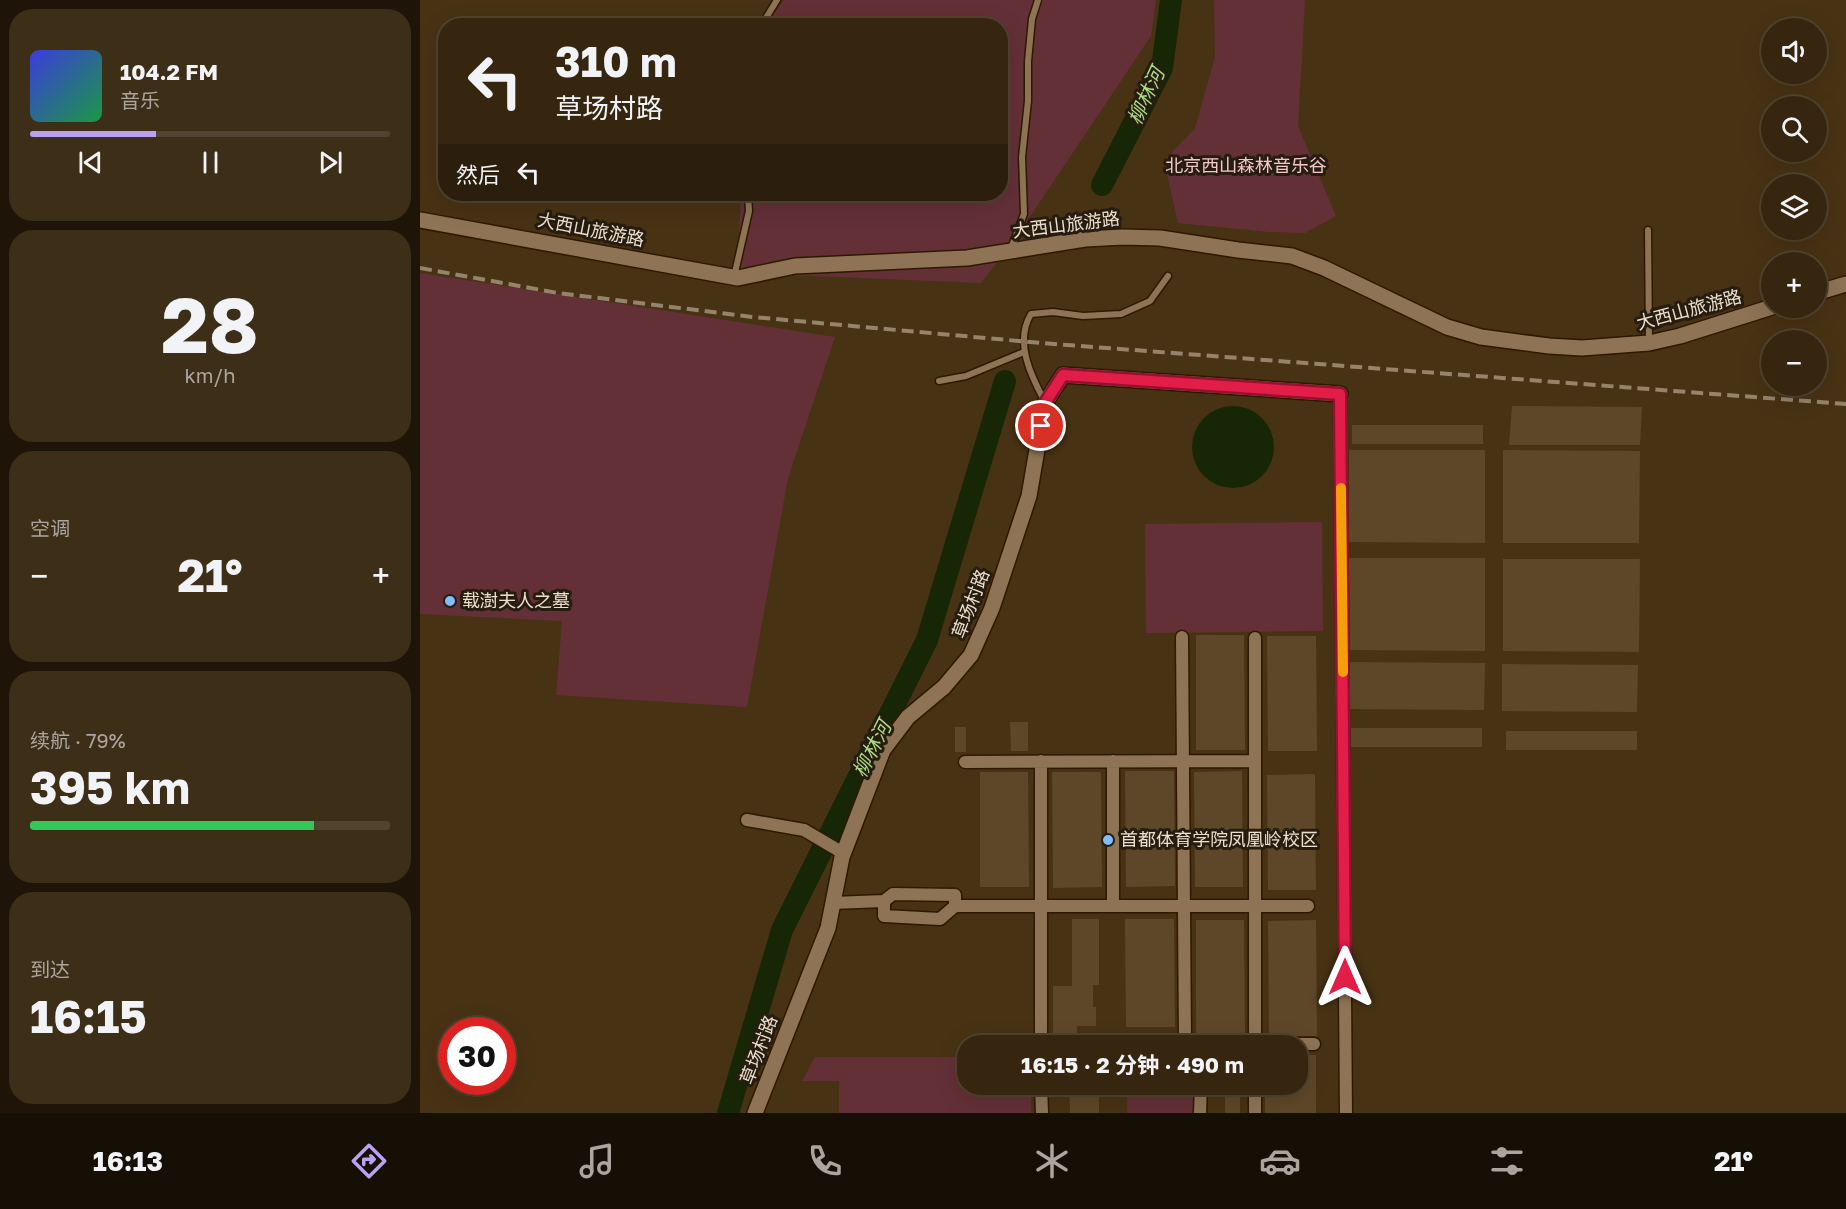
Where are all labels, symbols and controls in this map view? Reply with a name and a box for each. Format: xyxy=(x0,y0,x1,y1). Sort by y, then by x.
map controls xyxy=(1761,18,1827,396)
button: sound xyxy=(1761,18,1827,84)
text: 310 m xyxy=(555,36,677,86)
icon: left xyxy=(456,42,534,120)
text: 104.2 FM xyxy=(120,58,218,85)
water label: 柳林河 xyxy=(1122,60,1170,128)
text: 音乐 xyxy=(120,88,160,112)
text: 草场村路 xyxy=(555,92,663,124)
button: search xyxy=(1761,96,1827,162)
icon: previous xyxy=(74,146,107,179)
icon: pause xyxy=(194,146,227,179)
icon: next xyxy=(314,146,347,179)
park label: 北京西山森林音乐谷 xyxy=(1165,154,1327,176)
icon: left xyxy=(512,156,545,189)
text: 然后 xyxy=(456,161,500,188)
button: layers xyxy=(1761,174,1827,240)
street label: 大西山旅游路 xyxy=(1011,207,1121,242)
street label: 大西山旅游路 xyxy=(536,208,646,250)
button: + xyxy=(1761,252,1827,318)
text: 28 xyxy=(161,277,259,370)
street label: 大西山旅游路 xyxy=(1634,284,1744,334)
button: − xyxy=(1761,330,1827,396)
text: km/h xyxy=(185,363,235,387)
pin xyxy=(1015,400,1066,451)
icon: arrive xyxy=(1024,409,1057,442)
text: 空调 xyxy=(30,516,70,540)
text: 21° xyxy=(177,548,243,602)
text: − xyxy=(30,556,48,595)
text: + xyxy=(372,556,390,595)
street label: 草场村路 xyxy=(947,566,993,641)
place label: 载澍夫人之墓 xyxy=(462,589,570,611)
marker: 载澍夫人之墓 xyxy=(443,594,457,608)
water label: 柳林河 xyxy=(847,713,897,781)
text: 续航 · 79% xyxy=(30,728,126,752)
text: 395 km xyxy=(30,760,190,814)
place label: 首都体育学院凤凰岭校区 xyxy=(1120,828,1318,850)
marker: 首都体育学院凤凰岭校区 xyxy=(1101,833,1115,847)
position arrow xyxy=(1313,945,1377,1009)
text: 到达 xyxy=(30,957,70,981)
text: 16:15 xyxy=(30,989,147,1043)
street label: 草场村路 xyxy=(735,1012,781,1087)
speed limit sign: 30 xyxy=(438,1017,516,1095)
text: 16:15 · 2 分钟 · 490 m xyxy=(1021,1051,1244,1078)
icon: directions xyxy=(348,1140,390,1182)
icon: music xyxy=(576,1140,618,1182)
icon: phone xyxy=(804,1140,846,1182)
icon: climate xyxy=(1031,1140,1073,1182)
icon: car xyxy=(1259,1140,1301,1182)
icon: filters xyxy=(1486,1140,1528,1182)
text: 16:13 xyxy=(93,1145,163,1177)
text: 21° xyxy=(1714,1145,1753,1177)

